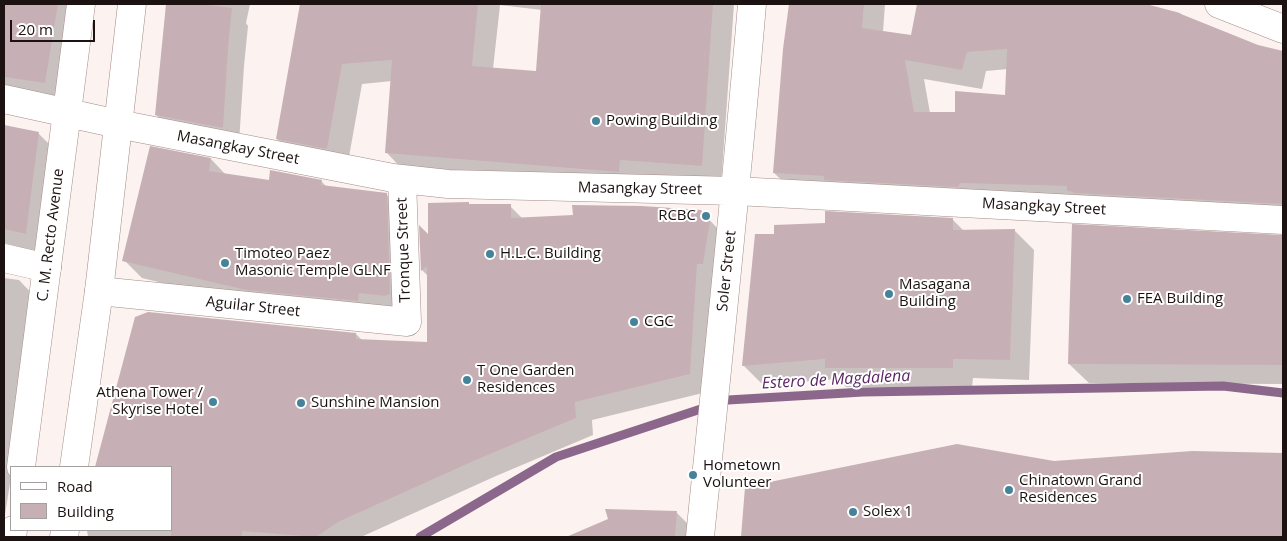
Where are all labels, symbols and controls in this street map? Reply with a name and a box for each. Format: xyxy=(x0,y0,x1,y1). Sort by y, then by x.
scale bar xyxy=(12,10,98,42)
text: 20 m xyxy=(18,19,53,39)
place label: Powing Building xyxy=(606,112,717,130)
marker: Powing Building xyxy=(590,115,602,127)
street label: Masangkay Street xyxy=(175,127,301,169)
street label: C. M. Recto Avenue xyxy=(34,167,68,303)
street label: Masangkay Street xyxy=(578,179,702,199)
street label: Masangkay Street xyxy=(982,195,1106,219)
street label: Tronque Street xyxy=(393,197,415,303)
place label: RCBC xyxy=(658,207,696,225)
marker: RCBC xyxy=(700,210,712,222)
street label: Soler Street xyxy=(714,230,740,312)
place label: Timoteo Paez Masonic Temple GLNF xyxy=(235,245,391,280)
place label: H.L.C. Building xyxy=(500,245,601,263)
marker: H.L.C. Building xyxy=(484,248,496,260)
marker: Timoteo Paez Masonic Temple GLNF xyxy=(219,257,231,269)
place label: Masagana Building xyxy=(899,276,970,311)
marker: Masagana Building xyxy=(883,288,895,300)
place label: FEA Building xyxy=(1137,290,1223,308)
street label: Aguilar Street xyxy=(205,293,301,321)
marker: FEA Building xyxy=(1121,293,1133,305)
place label: CGC xyxy=(644,313,674,331)
marker: CGC xyxy=(628,316,640,328)
place label: T One Garden Residences xyxy=(477,362,575,397)
water label: Estero de Magdalena xyxy=(761,367,911,393)
marker: T One Garden Residences xyxy=(461,374,473,386)
place label: Athena Tower / Skyrise Hotel xyxy=(96,384,203,419)
place label: Sunshine Mansion xyxy=(311,394,439,412)
marker: Athena Tower / Skyrise Hotel xyxy=(207,396,219,408)
marker: Sunshine Mansion xyxy=(295,397,307,409)
place label: Hometown Volunteer xyxy=(703,457,781,492)
legend xyxy=(10,466,172,531)
marker: Hometown Volunteer xyxy=(687,469,699,481)
place label: Chinatown Grand Residences xyxy=(1019,472,1142,507)
text: Road xyxy=(57,476,93,496)
marker: Chinatown Grand Residences xyxy=(1003,484,1015,496)
text: Building xyxy=(57,501,114,521)
place label: Solex 1 xyxy=(863,503,913,521)
marker: Solex 1 xyxy=(847,506,859,518)

